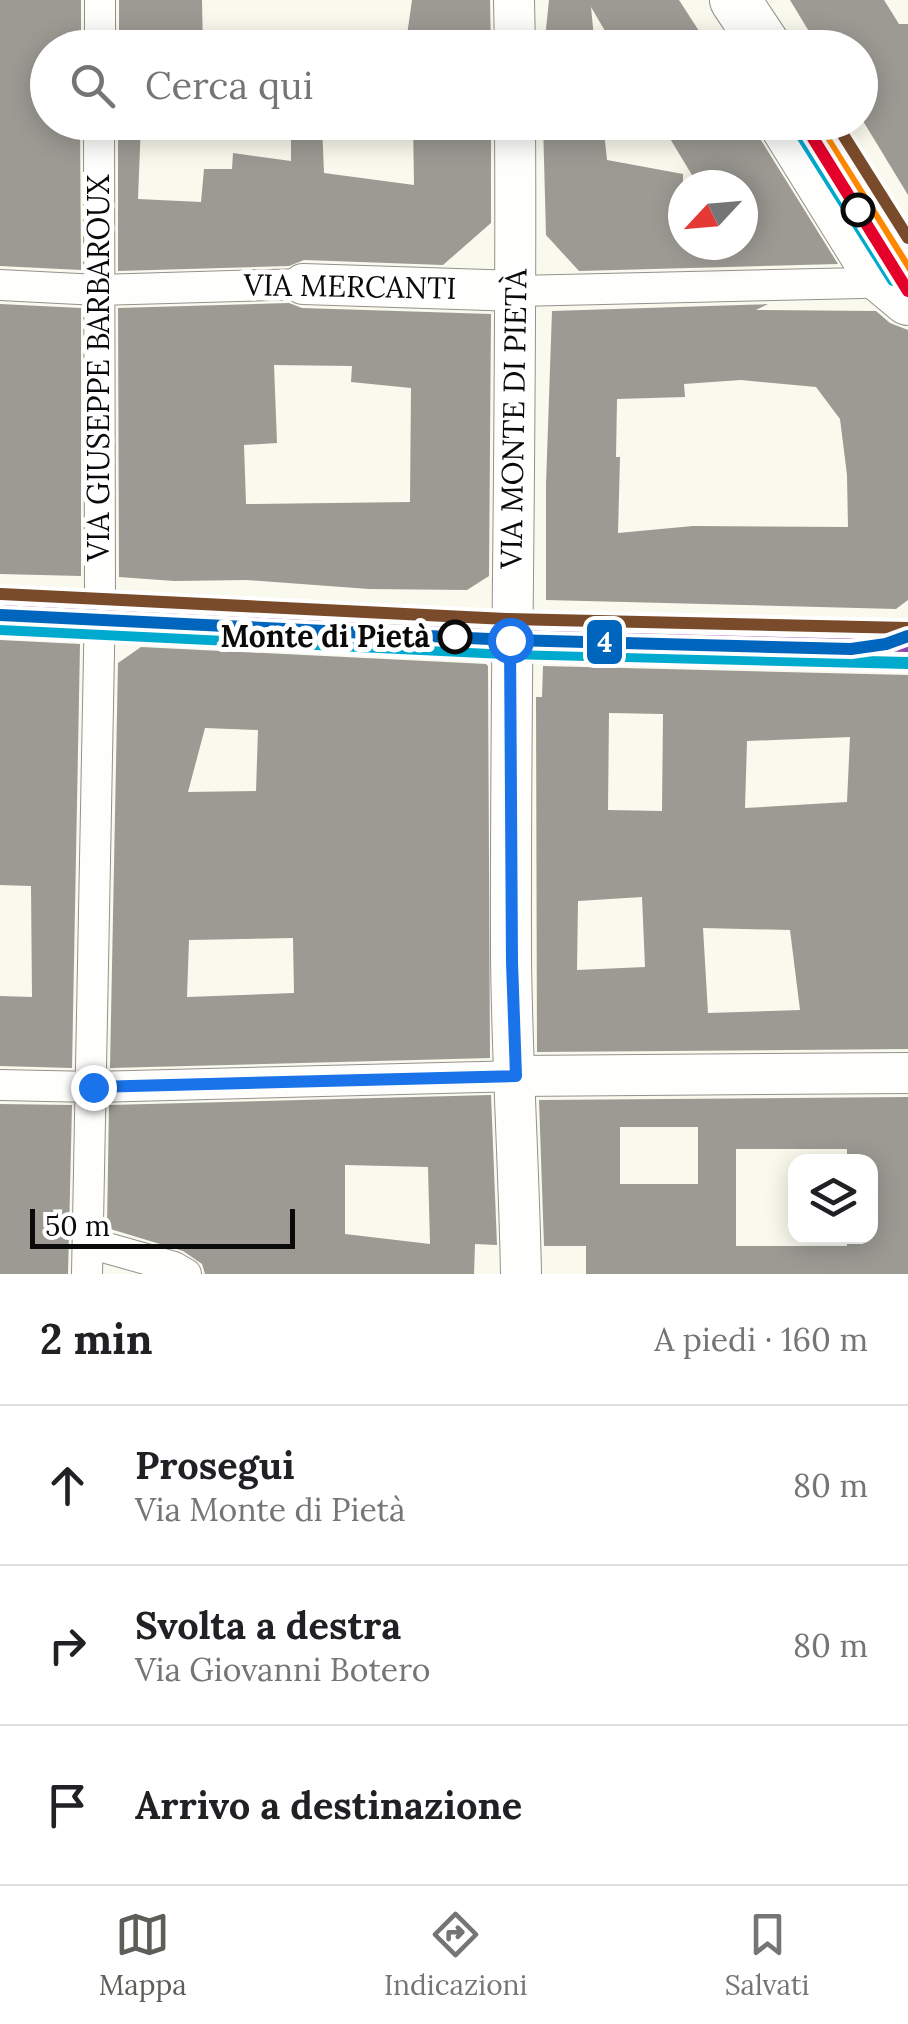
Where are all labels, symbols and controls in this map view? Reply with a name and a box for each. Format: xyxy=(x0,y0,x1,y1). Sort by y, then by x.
search box xyxy=(30,30,878,140)
icon: search xyxy=(65,58,120,113)
text: Cerca qui xyxy=(145,61,313,109)
north arrow xyxy=(668,170,758,260)
street label: VIA GIUSEPPE BARBAROUX xyxy=(79,174,117,562)
unlabelled marker xyxy=(842,194,874,226)
street label: VIA MERCANTI xyxy=(242,265,457,307)
street label: VIA MONTE DI PIETÀ xyxy=(491,268,535,570)
place label: Monte di Pietà xyxy=(220,617,430,655)
route start xyxy=(488,618,534,664)
line badge: 4 xyxy=(585,618,624,666)
marker: Monte di Pietà xyxy=(439,621,471,653)
text: 4 xyxy=(597,624,613,660)
route end xyxy=(71,1065,117,1111)
map controls xyxy=(788,1154,878,1244)
button: layers xyxy=(788,1154,878,1244)
scale bar xyxy=(30,1204,295,1248)
text: 50 m xyxy=(45,1208,110,1244)
text: 2 min xyxy=(40,1312,153,1366)
text: A piedi · 160 m xyxy=(654,1319,868,1360)
text: Prosegui xyxy=(135,1441,295,1489)
icon: ahead xyxy=(40,1458,95,1513)
text: 80 m xyxy=(793,1465,868,1506)
text: Via Monte di Pietà xyxy=(135,1489,405,1530)
text: Svolta a destra xyxy=(135,1601,401,1649)
icon: right xyxy=(40,1618,95,1673)
text: 80 m xyxy=(793,1625,868,1666)
text: Via Giovanni Botero xyxy=(135,1649,431,1690)
icon: arrive xyxy=(40,1778,95,1833)
text: Arrivo a destinazione xyxy=(135,1781,522,1829)
tab: Mappa xyxy=(99,1907,187,2003)
tab: Indicazioni xyxy=(384,1907,527,2003)
tab: Salvati xyxy=(725,1907,809,2003)

